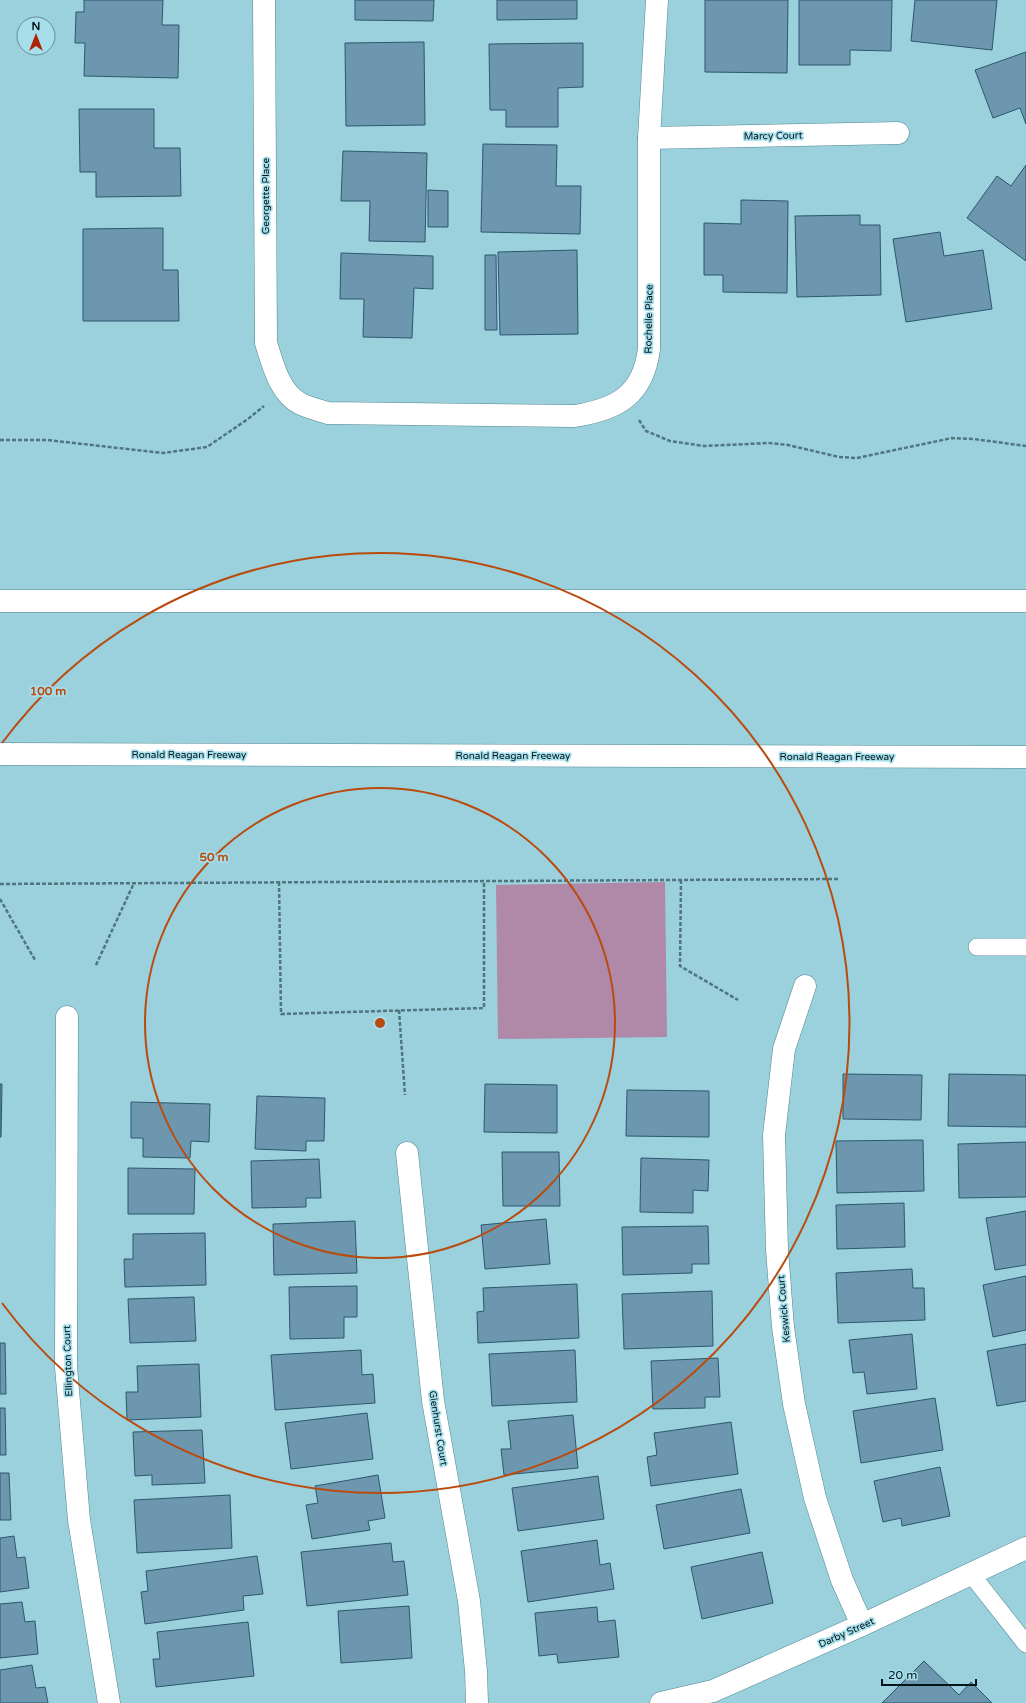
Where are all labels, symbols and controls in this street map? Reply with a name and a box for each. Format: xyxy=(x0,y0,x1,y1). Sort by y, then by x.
north arrow xyxy=(16,16,56,56)
text: N xyxy=(32,20,40,33)
street label: Marcy Court xyxy=(743,129,803,143)
street label: Georgette Place xyxy=(260,157,272,234)
street label: Rochelle Place xyxy=(642,284,656,354)
text: 100 m xyxy=(30,684,66,698)
street label: Ronald Reagan Freeway xyxy=(132,749,247,761)
street label: Ronald Reagan Freeway xyxy=(456,750,571,762)
street label: Ronald Reagan Freeway xyxy=(780,751,895,763)
text: 50 m xyxy=(199,850,229,864)
centre of rings xyxy=(373,1016,387,1030)
street label: Keswick Court xyxy=(775,1275,793,1343)
street label: Ellington Court xyxy=(61,1325,75,1397)
street label: Glenhurst Court xyxy=(426,1390,450,1467)
street label: Darby Street xyxy=(817,1615,876,1651)
scale bar xyxy=(882,1661,976,1687)
text: 20 m xyxy=(888,1668,917,1682)

